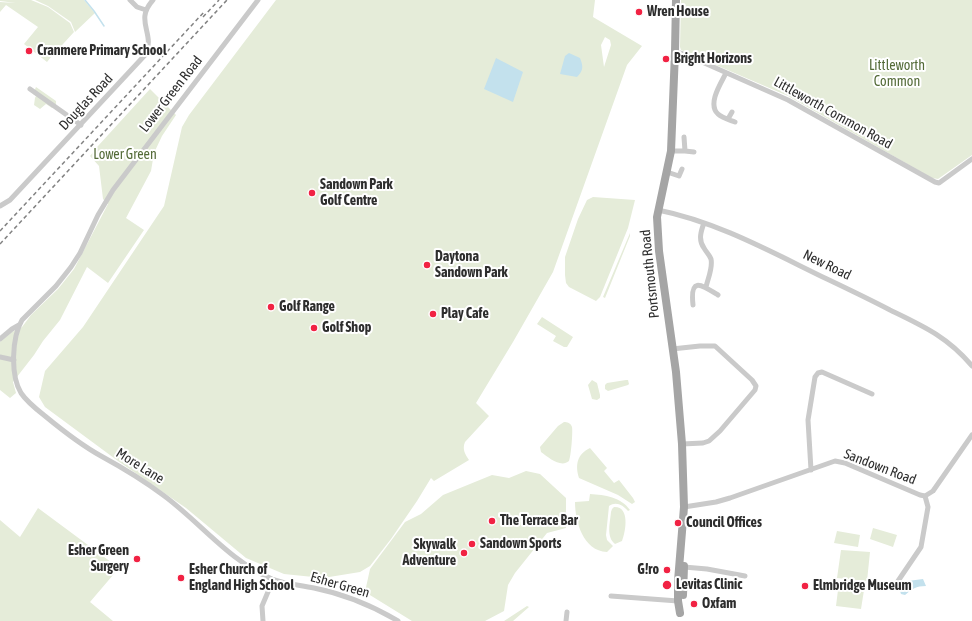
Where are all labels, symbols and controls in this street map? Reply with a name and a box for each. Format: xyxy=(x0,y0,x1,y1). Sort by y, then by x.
place label: Wren House xyxy=(647,4,709,20)
marker: Wren House xyxy=(634,7,644,17)
place label: Cranmere Primary School xyxy=(37,43,167,59)
marker: Cranmere Primary School xyxy=(24,46,34,56)
place label: Bright Horizons xyxy=(674,51,752,67)
street label: Lower Green Road xyxy=(136,53,206,135)
marker: Bright Horizons xyxy=(661,54,671,64)
park label: Littleworth Common xyxy=(869,58,925,90)
street label: Douglas Road xyxy=(56,70,116,134)
street label: Littleworth Common Road xyxy=(771,73,895,153)
park label: Lower Green xyxy=(93,147,157,163)
place label: Sandown Park Golf Centre xyxy=(320,177,393,210)
marker: Sandown Park Golf Centre xyxy=(307,188,317,198)
street label: Portsmouth Road xyxy=(637,229,663,319)
street label: New Road xyxy=(800,246,854,284)
place label: Daytona Sandown Park xyxy=(435,249,508,282)
marker: Daytona Sandown Park xyxy=(422,260,432,270)
place label: Golf Range xyxy=(279,299,335,315)
marker: Golf Range xyxy=(266,302,276,312)
place label: Play Cafe xyxy=(441,306,489,322)
marker: Play Cafe xyxy=(428,309,438,319)
place label: Golf Shop xyxy=(322,320,371,336)
marker: Golf Shop xyxy=(309,323,319,333)
street label: More Lane xyxy=(113,445,167,487)
street label: Sandown Road xyxy=(841,446,919,488)
place label: The Terrace Bar xyxy=(500,513,578,529)
place label: Council Offices xyxy=(686,515,762,531)
marker: The Terrace Bar xyxy=(487,516,497,526)
marker: Council Offices xyxy=(673,518,683,528)
place label: Sandown Sports xyxy=(480,536,561,552)
place label: Skywalk Adventure xyxy=(402,537,456,570)
marker: Sandown Sports xyxy=(467,539,477,549)
place label: Esher Green Surgery xyxy=(68,543,129,576)
marker: Skywalk Adventure xyxy=(459,548,469,558)
marker: Esher Green Surgery xyxy=(132,554,142,564)
place label: Esher Church of England High School xyxy=(189,562,294,594)
place label: G!ro xyxy=(637,562,659,578)
marker: G!ro xyxy=(662,565,672,575)
street label: Esher Green xyxy=(308,569,372,601)
marker: Esher Church of England High School xyxy=(176,573,186,583)
place label: Levitas Clinic xyxy=(676,577,742,593)
place label: Elmbridge Museum xyxy=(813,578,912,594)
marker: Levitas Clinic xyxy=(661,579,673,591)
marker: Elmbridge Museum xyxy=(800,581,810,591)
place label: Oxfam xyxy=(702,596,736,612)
marker: Oxfam xyxy=(689,599,699,609)

